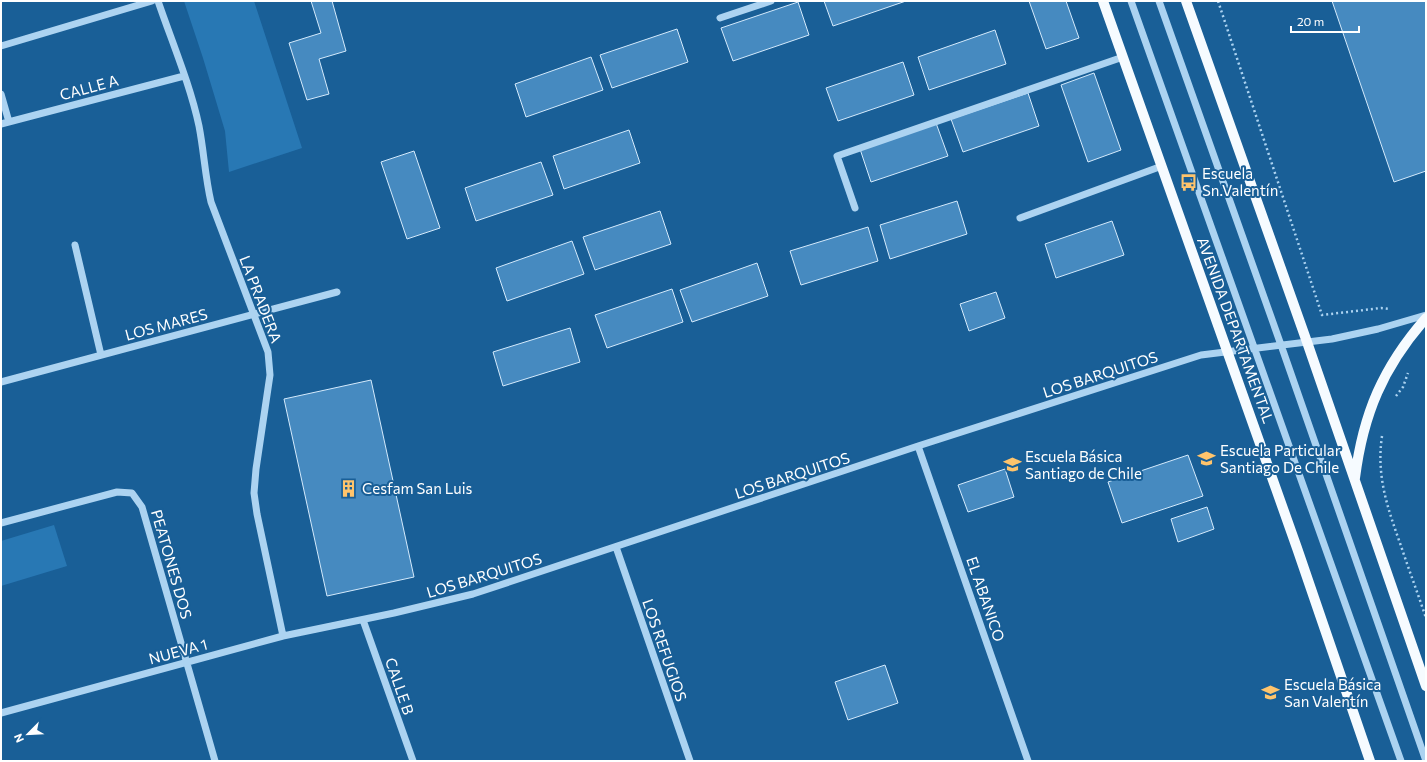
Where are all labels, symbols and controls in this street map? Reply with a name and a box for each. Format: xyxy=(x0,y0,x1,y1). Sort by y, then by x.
scale bar xyxy=(1291,8,1359,34)
text: 20 m xyxy=(1297,14,1324,28)
street label: CALLE A xyxy=(58,71,120,103)
place label: Escuela Sn.Valentín xyxy=(1202,164,1278,199)
bus stop icon: Escuela Sn.Valentín xyxy=(1179,172,1199,192)
street label: AVENIDA DEPARTAMENTAL xyxy=(1194,234,1278,426)
street label: LA PRADERA xyxy=(236,253,286,345)
street label: LOS MARES xyxy=(123,304,209,344)
street label: LOS BARQUITOS xyxy=(1040,347,1160,401)
place label: Escuela Particular Santiago De Chile xyxy=(1220,441,1341,476)
place label: Escuela Básica Santiago de Chile xyxy=(1025,447,1142,482)
street label: LOS BARQUITOS xyxy=(732,448,852,502)
school or university icon: Escuela Particular Santiago De Chile xyxy=(1197,449,1217,469)
school or university icon: Escuela Básica Santiago de Chile xyxy=(1002,455,1022,475)
building icon: Cesfam San Luis xyxy=(339,478,359,498)
place label: Cesfam San Luis xyxy=(362,479,472,497)
street label: PEATONES DOS xyxy=(148,507,196,621)
street label: LOS BARQUITOS xyxy=(424,549,544,601)
street label: EL ABANICO xyxy=(963,554,1009,644)
street label: LOS REFUGIOS xyxy=(639,596,691,704)
street label: NUEVA 1 xyxy=(147,635,209,667)
street label: CALLE B xyxy=(382,655,418,717)
place label: Escuela Básica San Valentín xyxy=(1284,675,1381,710)
school or university icon: Escuela Básica San Valentín xyxy=(1261,683,1281,703)
north arrow xyxy=(8,714,48,754)
text: N xyxy=(11,732,26,745)

